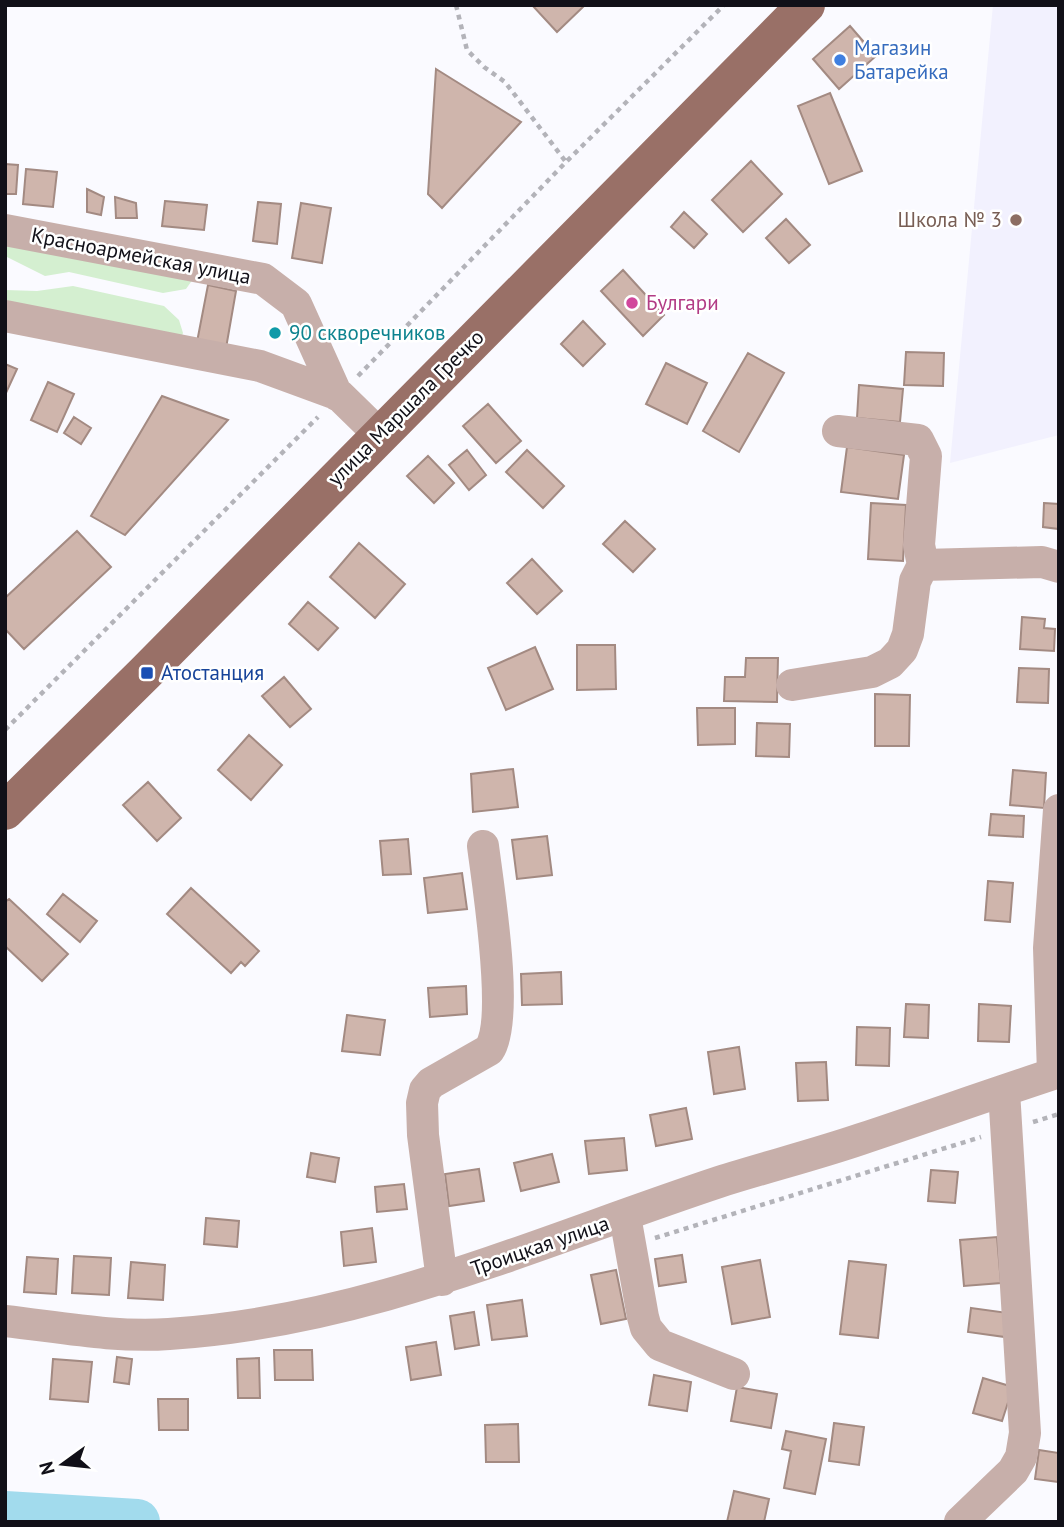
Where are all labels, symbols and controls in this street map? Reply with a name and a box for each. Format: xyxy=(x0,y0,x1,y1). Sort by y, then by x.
place label: Магазин Батарейка xyxy=(854,34,949,85)
marker: Магазин Батарейка xyxy=(832,52,848,68)
place label: Школа № 3 xyxy=(898,206,1002,233)
marker: Школа № 3 xyxy=(1008,212,1024,228)
street label: Красноармейская улица xyxy=(29,221,253,290)
place label: Булгари xyxy=(646,289,719,316)
marker: Булгари xyxy=(624,295,640,311)
place label: 90 скворечников xyxy=(289,319,445,346)
street label: улица Маршала Гречко xyxy=(322,324,490,492)
marker: 90 скворечников xyxy=(267,325,283,341)
place label: Атостанция xyxy=(161,659,264,686)
marker: Атостанция xyxy=(139,665,155,681)
street label: Троицкая улица xyxy=(467,1209,613,1282)
north arrow xyxy=(28,1429,98,1499)
text: N xyxy=(33,1459,60,1478)

